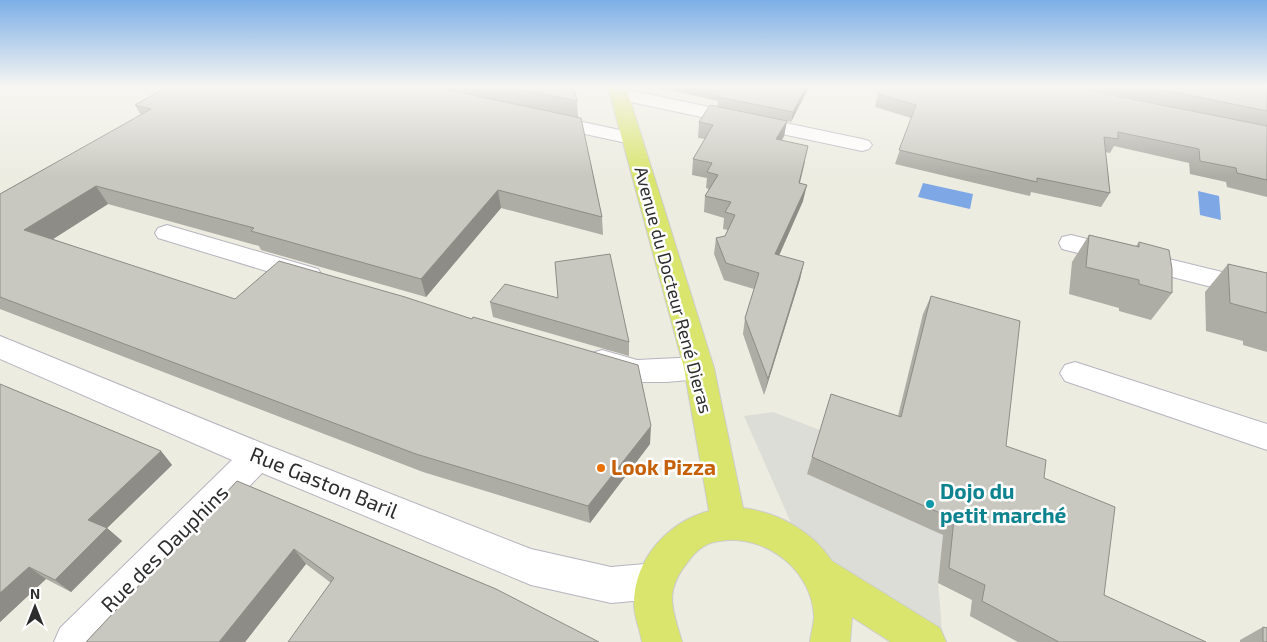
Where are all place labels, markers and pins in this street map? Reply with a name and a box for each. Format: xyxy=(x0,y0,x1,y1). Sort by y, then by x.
place label: Look Pizza xyxy=(611,454,716,479)
marker: Look Pizza xyxy=(595,462,607,474)
place label: Dojo du petit marché xyxy=(940,478,1067,527)
marker: Dojo du petit marché xyxy=(924,498,936,510)

